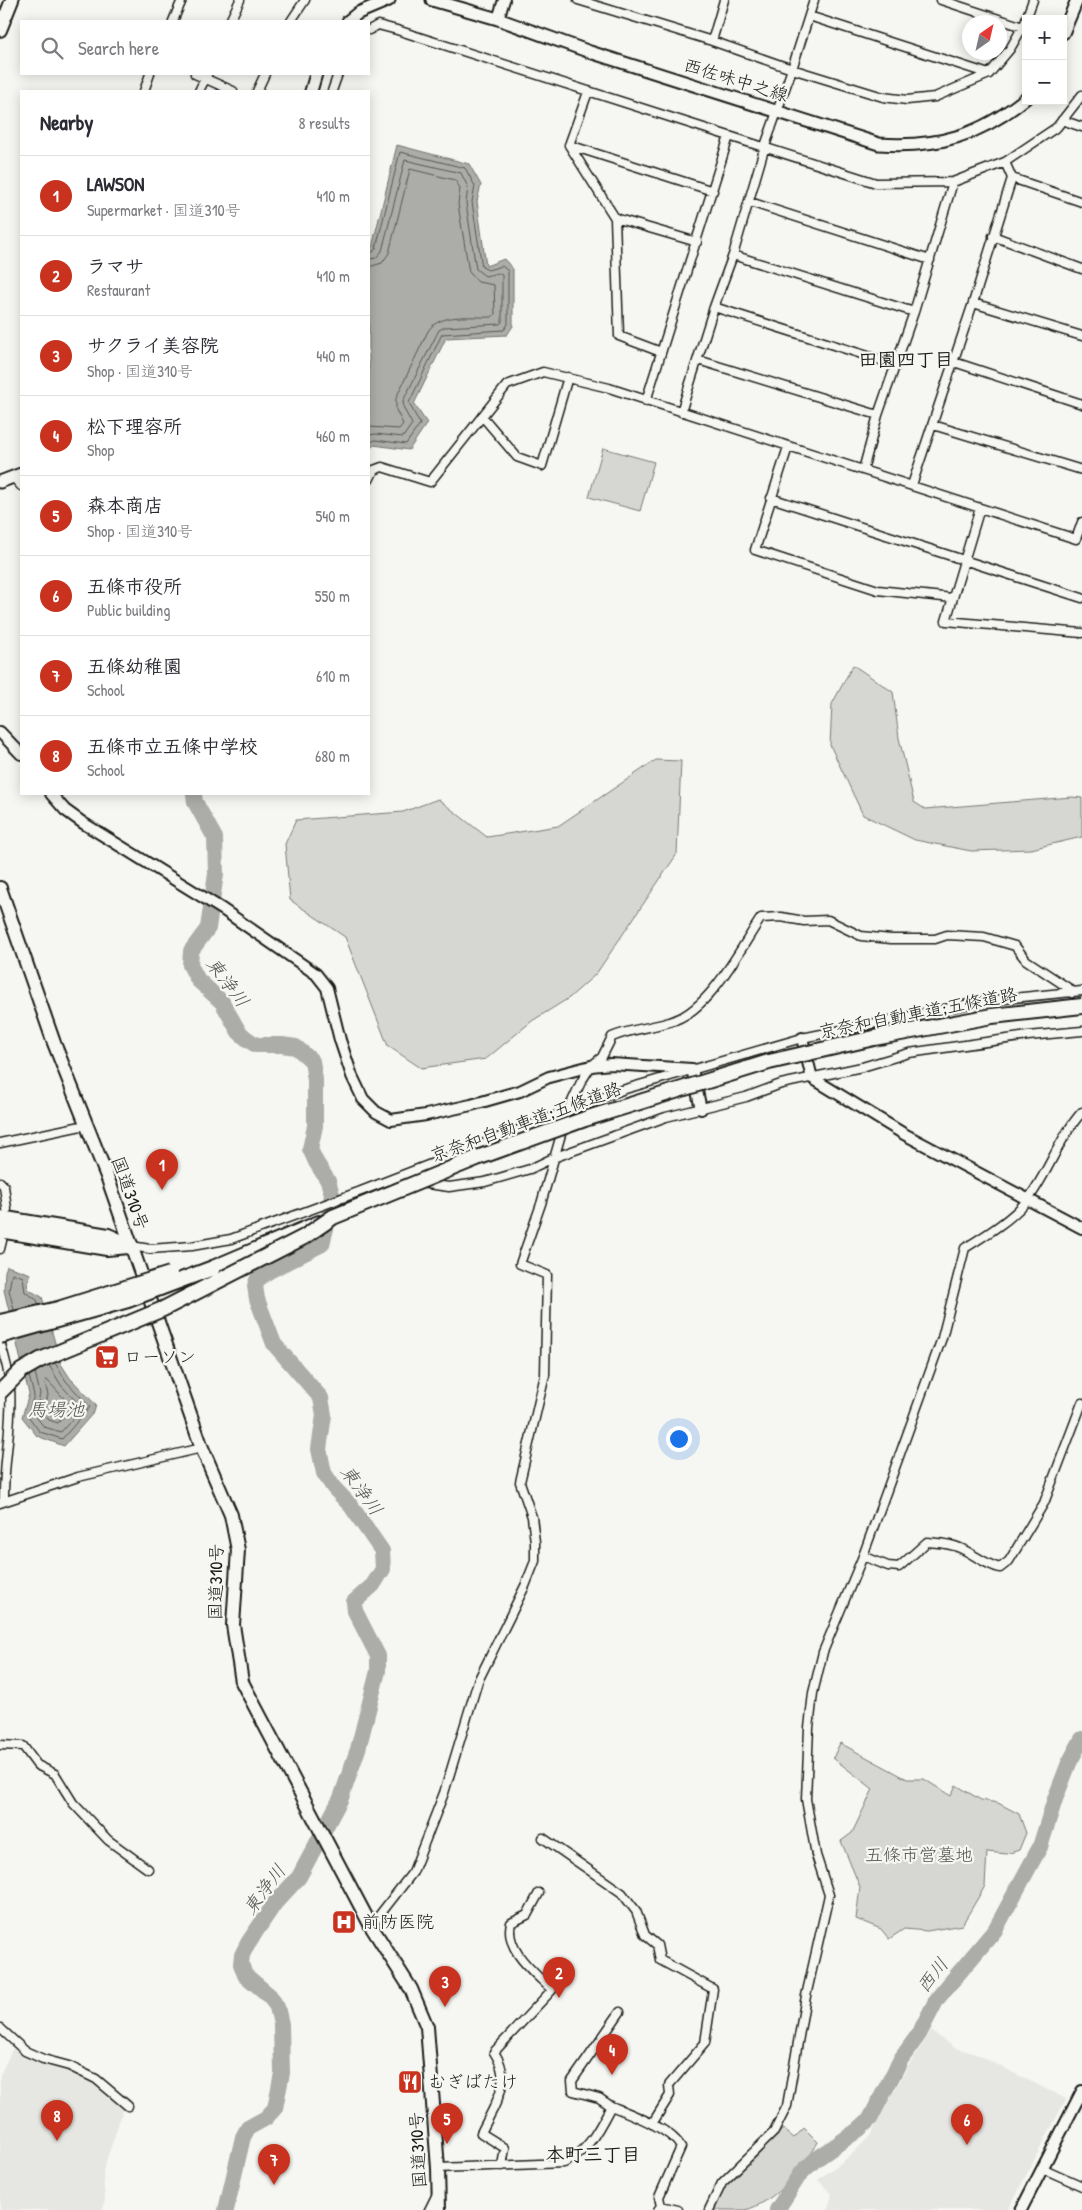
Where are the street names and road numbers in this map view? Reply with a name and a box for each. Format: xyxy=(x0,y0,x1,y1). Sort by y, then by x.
street label: 西佐味中之線 xyxy=(681,52,791,107)
street label: 京奈和自動車道;五條道路 xyxy=(816,981,1020,1044)
street label: 京奈和自動車道;五條道路 xyxy=(427,1075,625,1168)
street label: 国道310号 xyxy=(106,1153,155,1233)
street label: 国道310号 xyxy=(202,1543,229,1621)
street label: 国道310号 xyxy=(403,2111,432,2189)

